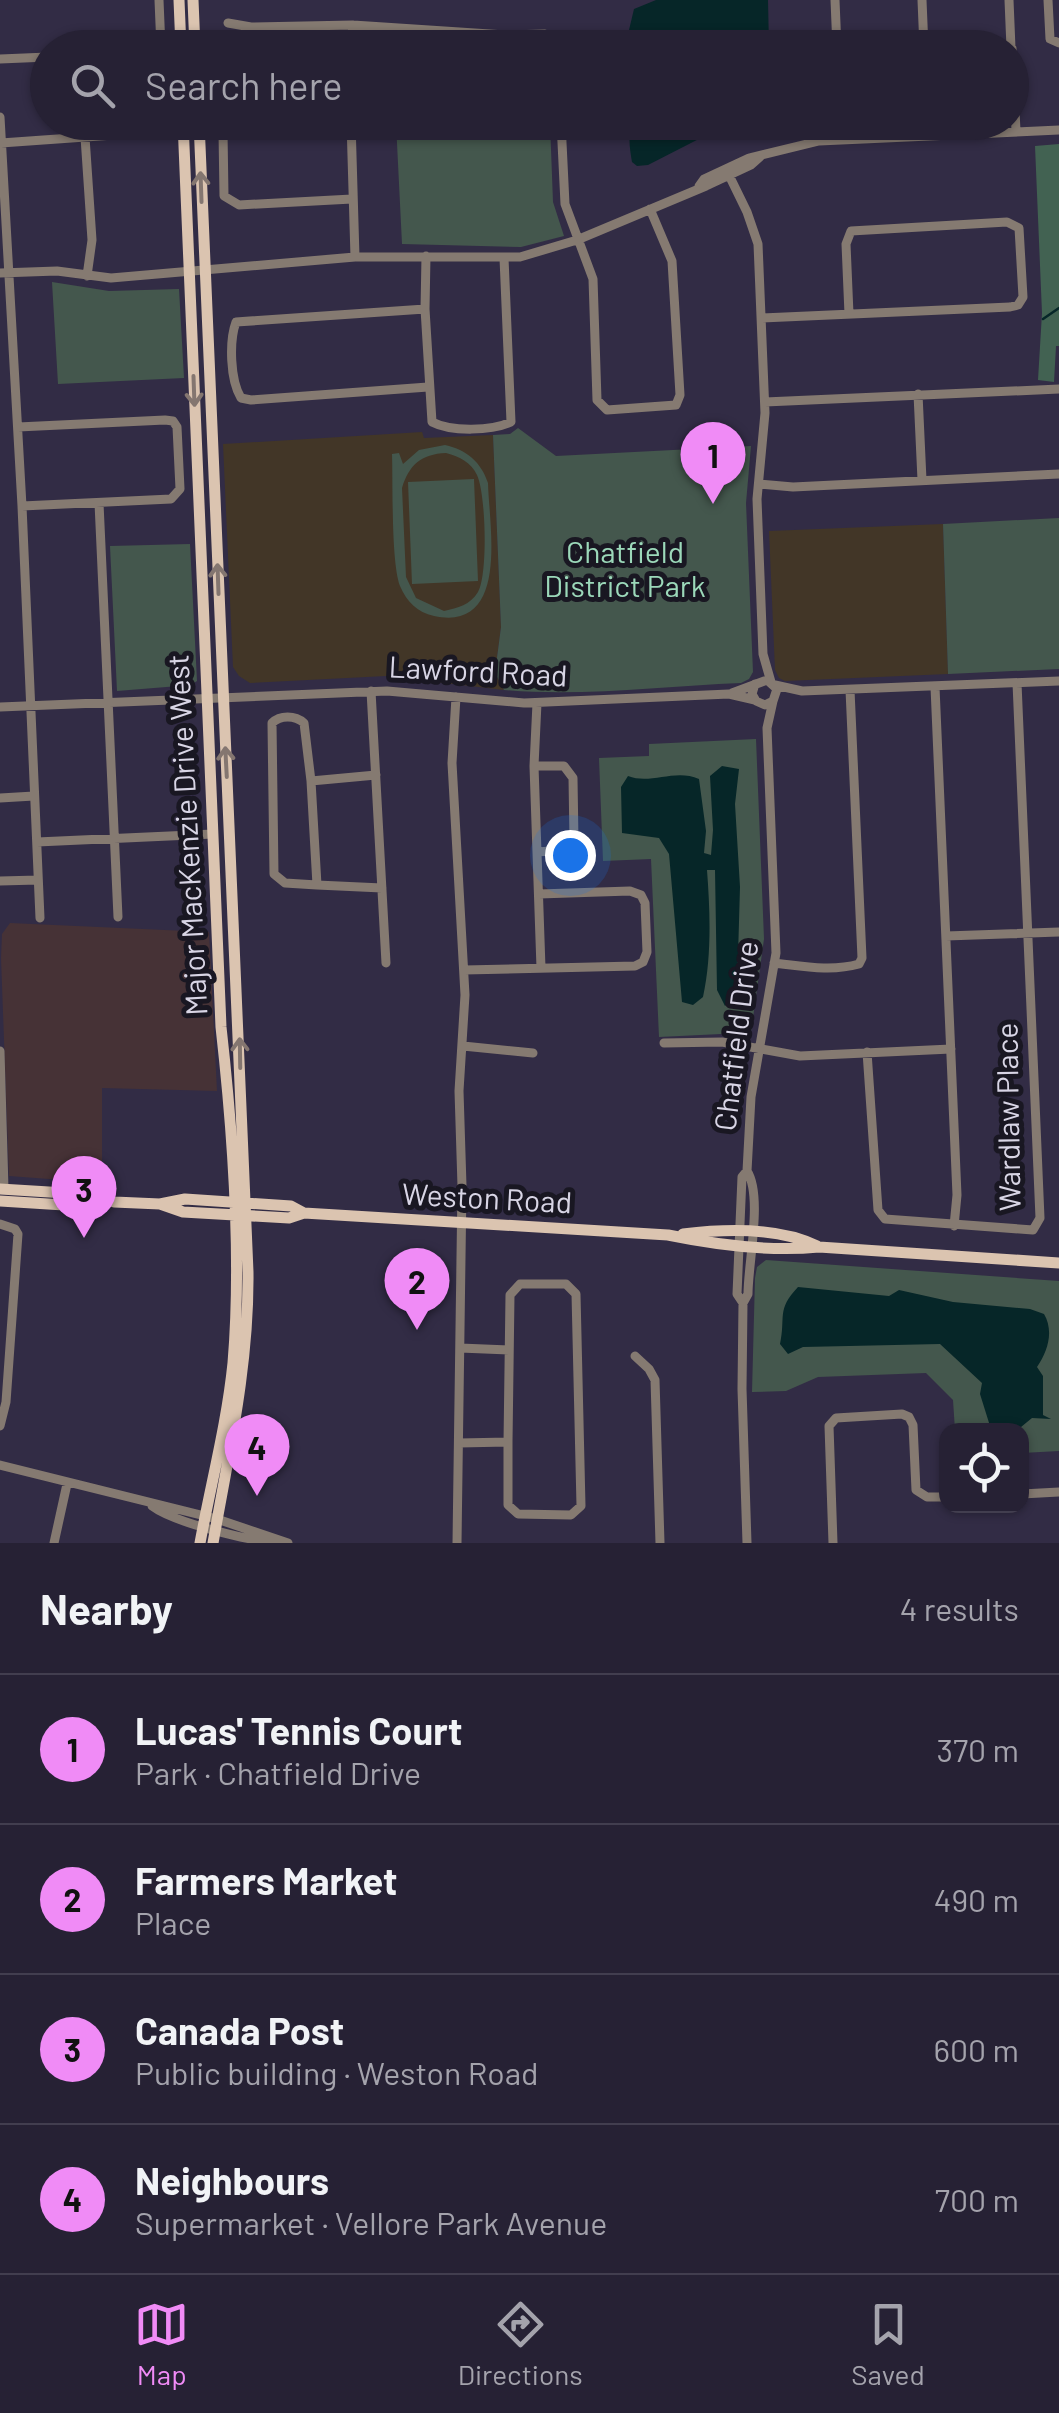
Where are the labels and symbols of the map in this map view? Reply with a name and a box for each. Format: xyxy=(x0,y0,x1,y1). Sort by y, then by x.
one-way arrow xyxy=(192,172,211,204)
one-way arrow xyxy=(185,374,204,406)
pin: 1 xyxy=(680,422,746,504)
park label: Chatfield District Park xyxy=(544,533,706,603)
one-way arrow xyxy=(209,564,228,596)
street label: Lawford Road xyxy=(388,647,568,693)
street label: Major MacKenzie Drive West xyxy=(159,654,213,1017)
one-way arrow xyxy=(216,747,235,779)
your location xyxy=(545,830,596,881)
street label: Chatfield Drive xyxy=(706,939,765,1133)
street label: Wardlaw Place xyxy=(987,1022,1027,1212)
one-way arrow xyxy=(231,1037,250,1069)
pin: 3 xyxy=(52,1156,116,1238)
street label: Weston Road xyxy=(401,1175,573,1219)
pin: 2 xyxy=(384,1248,450,1330)
pin: 4 xyxy=(224,1414,290,1496)

